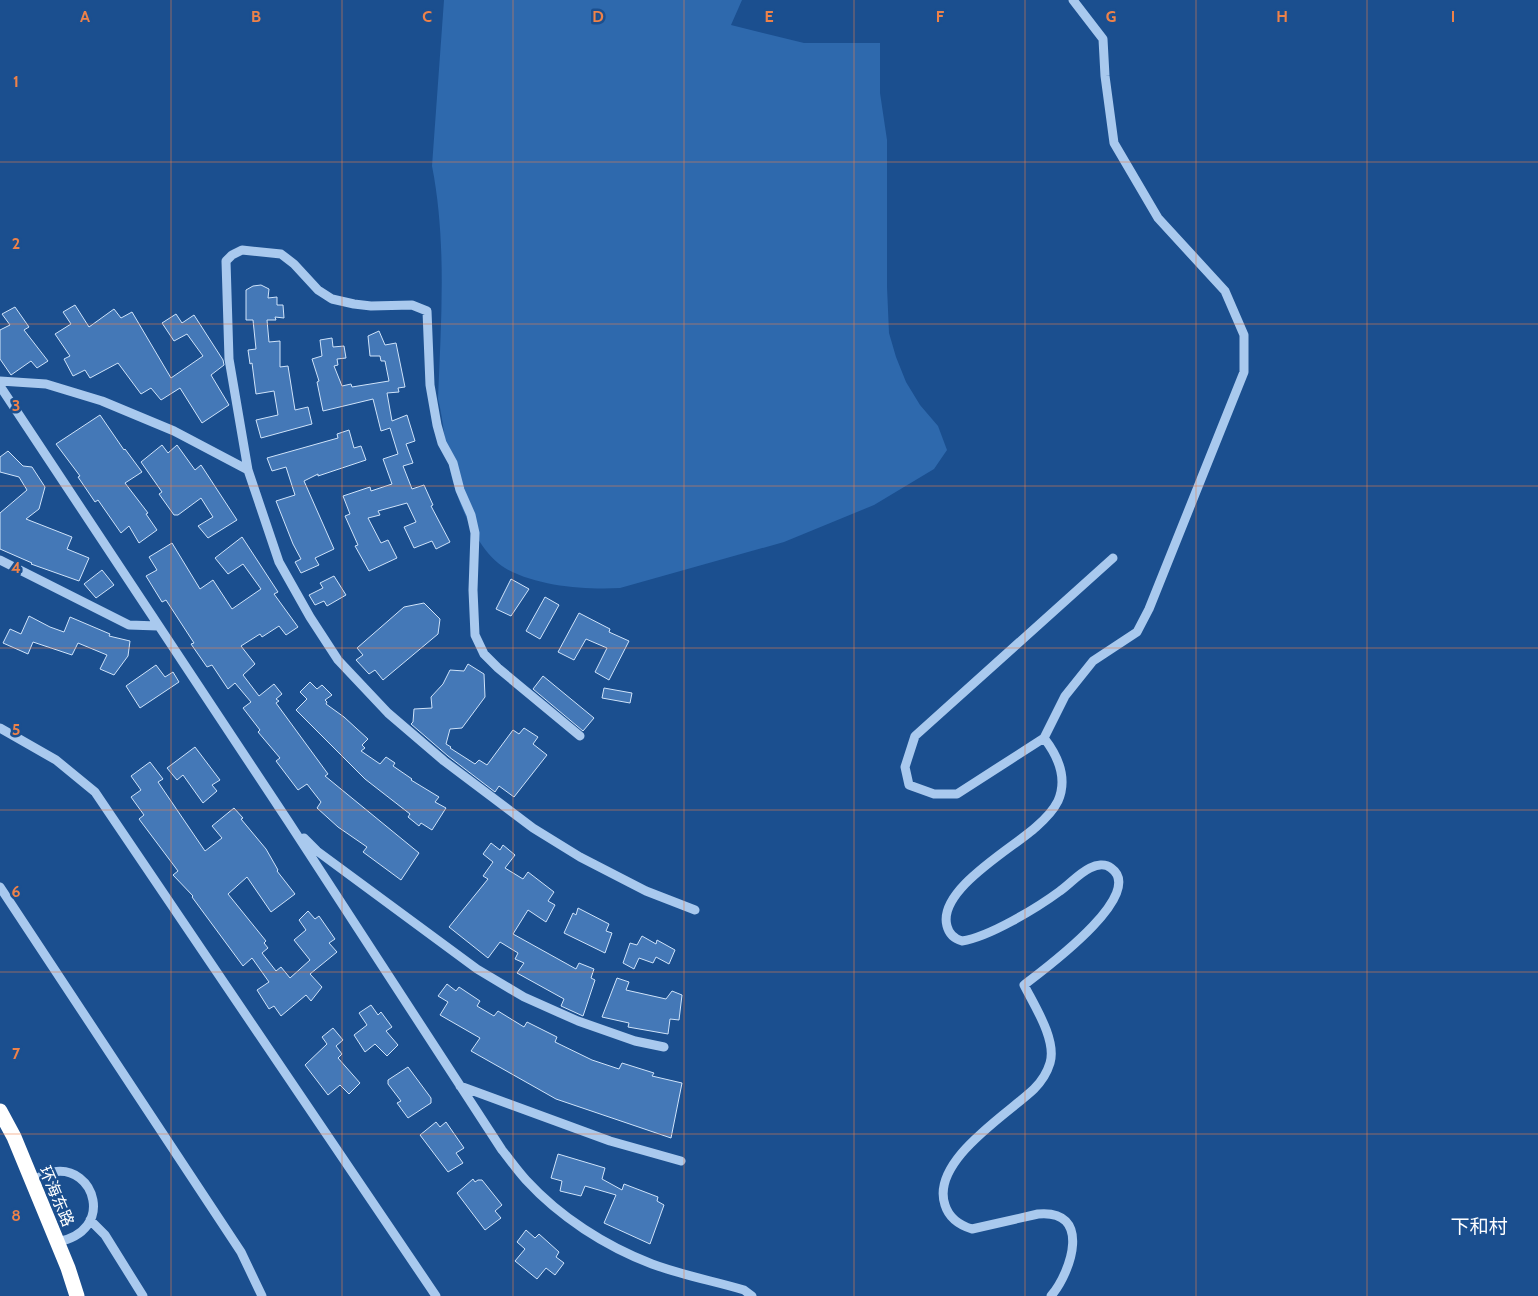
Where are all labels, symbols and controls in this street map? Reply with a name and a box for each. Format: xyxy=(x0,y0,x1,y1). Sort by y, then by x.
text: A xyxy=(80,7,90,26)
text: B xyxy=(251,7,261,26)
text: C xyxy=(422,7,432,26)
text: D xyxy=(592,7,604,26)
text: E xyxy=(764,7,774,26)
text: F xyxy=(936,7,945,26)
text: G xyxy=(1106,7,1116,26)
text: H xyxy=(1276,7,1288,26)
text: I xyxy=(1451,7,1455,26)
text: 1 xyxy=(13,72,19,91)
text: 2 xyxy=(12,234,20,253)
text: 3 xyxy=(12,396,20,415)
text: 4 xyxy=(11,558,21,577)
text: 5 xyxy=(12,720,20,739)
text: 6 xyxy=(12,882,21,901)
text: 7 xyxy=(12,1044,21,1063)
street label: 环海东路 xyxy=(35,1163,78,1229)
text: 8 xyxy=(11,1206,21,1225)
district label: 下和村 xyxy=(1450,1215,1508,1238)

